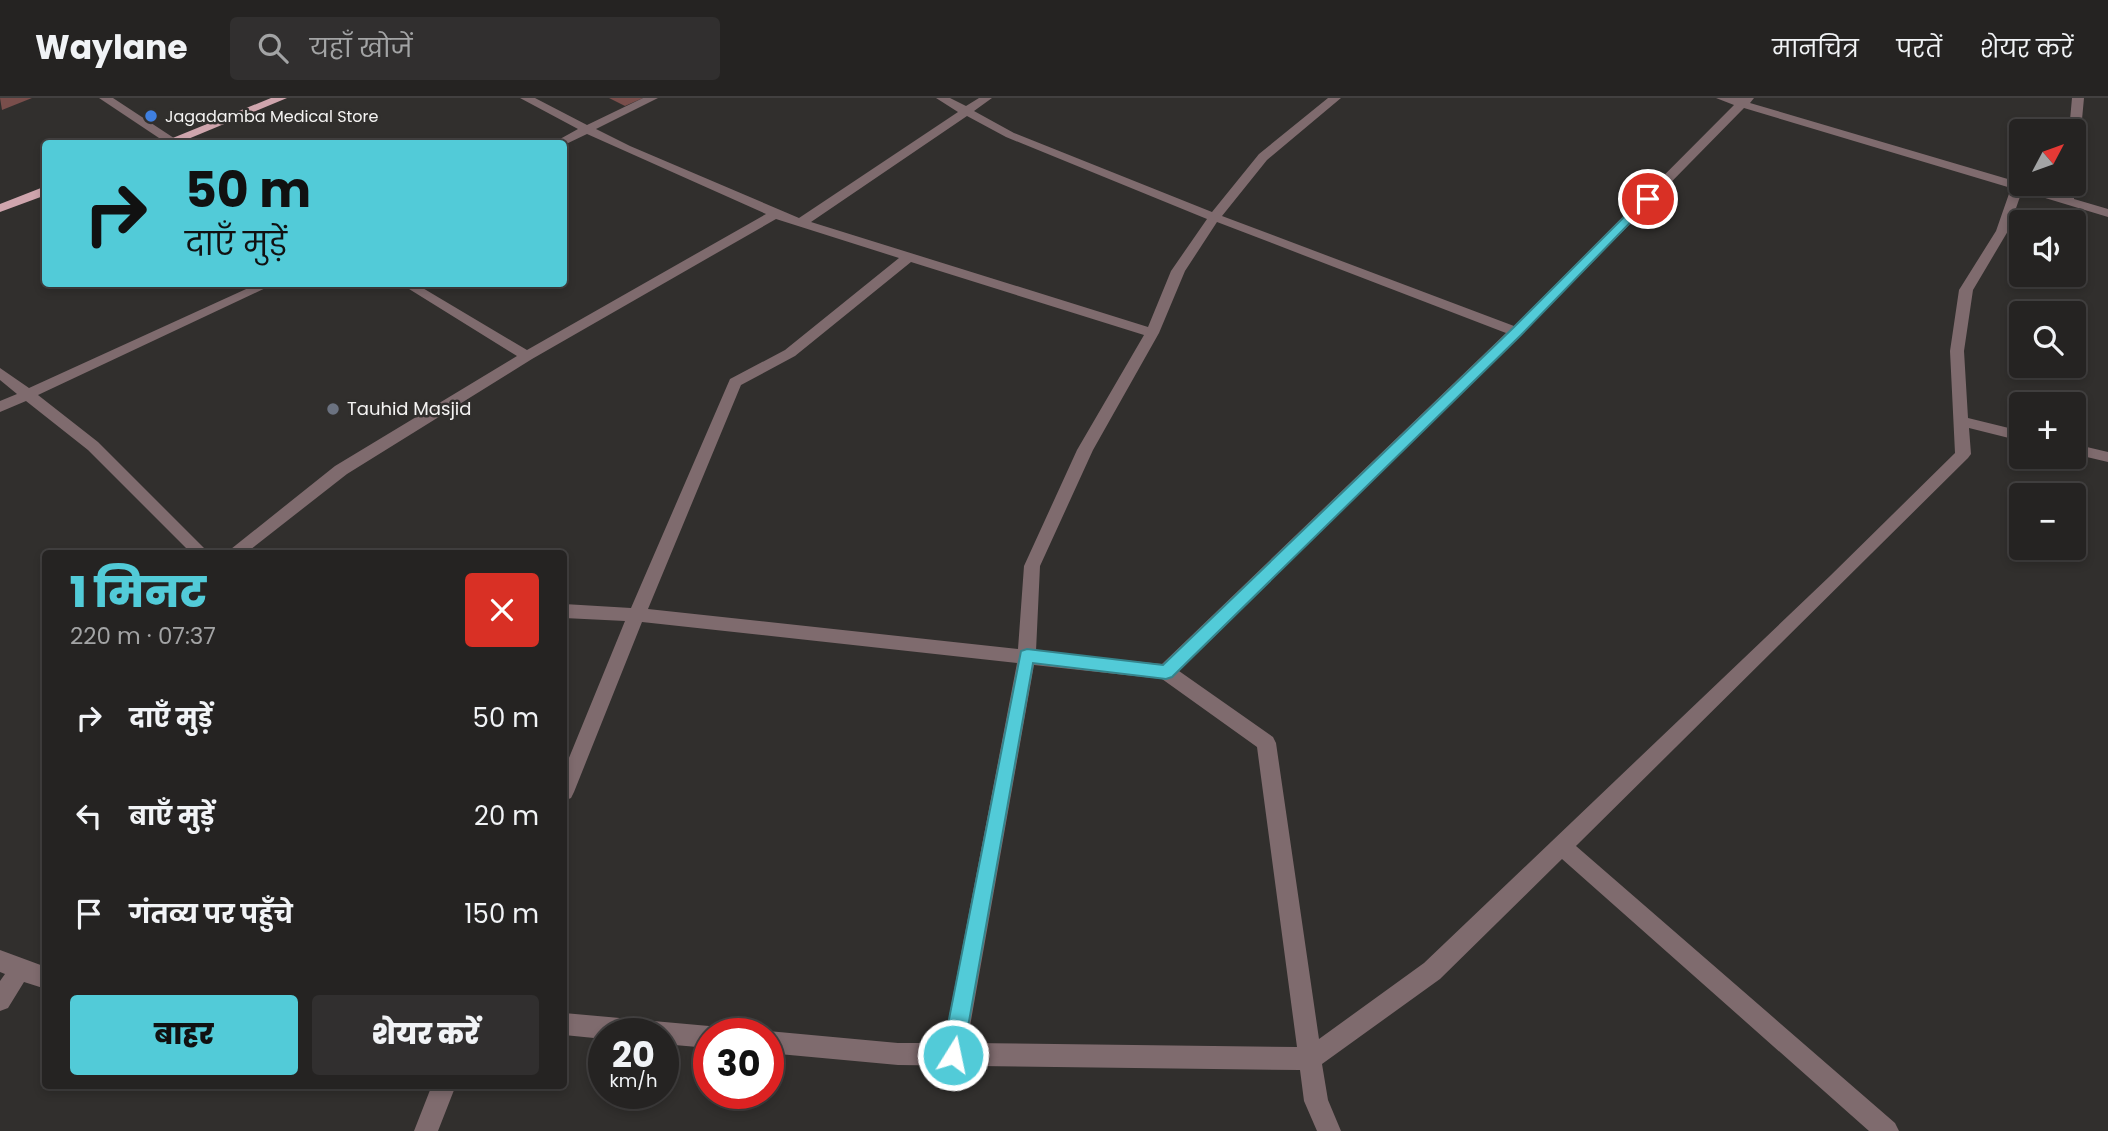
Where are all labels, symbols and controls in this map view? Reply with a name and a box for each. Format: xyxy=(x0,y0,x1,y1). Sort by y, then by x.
search box xyxy=(230,17,720,80)
text: Waylane xyxy=(35,24,188,71)
icon: search xyxy=(254,29,292,67)
text: यहाँ खोजें xyxy=(310,30,412,66)
text: मानचित्र xyxy=(1772,32,1859,65)
text: परतें xyxy=(1897,32,1942,65)
text: शेयर करें xyxy=(1980,32,2073,65)
place label: Jagadamba Medical Store xyxy=(165,105,379,128)
marker: Jagadamba Medical Store xyxy=(143,108,159,124)
north arrow xyxy=(2009,119,2086,196)
map controls xyxy=(2009,119,2086,560)
text: 50 m xyxy=(185,156,311,224)
icon: right xyxy=(70,168,161,259)
pin xyxy=(1618,169,1678,229)
icon: arrive xyxy=(1629,180,1667,218)
button: sound xyxy=(2009,210,2086,287)
text: दाएँ मुड़ें xyxy=(185,221,287,266)
button: search xyxy=(2009,301,2086,378)
button: + xyxy=(2009,392,2086,469)
place label: Tauhid Masjid xyxy=(347,396,471,421)
marker: Tauhid Masjid xyxy=(325,401,341,417)
button: − xyxy=(2009,483,2086,560)
text: 1 मिनट xyxy=(70,563,206,622)
button: close xyxy=(465,573,539,647)
text: 220 m · 07:37 xyxy=(70,620,216,652)
icon: right xyxy=(70,699,108,737)
text: दाएँ मुड़ें xyxy=(129,700,212,736)
text: 50 m xyxy=(473,700,539,736)
icon: left xyxy=(70,797,108,835)
text: बाएँ मुड़ें xyxy=(129,798,214,834)
text: 20 m xyxy=(474,798,539,834)
icon: arrive xyxy=(70,895,108,933)
text: गंतव्य पर पहुँचे xyxy=(129,896,293,932)
text: 150 m xyxy=(464,896,539,932)
button: बाहर xyxy=(70,995,298,1075)
button: शेयर करें xyxy=(312,995,539,1075)
speed limit sign: 30 xyxy=(693,1018,784,1109)
position arrow xyxy=(916,1018,990,1092)
text: 20 xyxy=(612,1030,655,1079)
text: km/h xyxy=(610,1068,657,1093)

